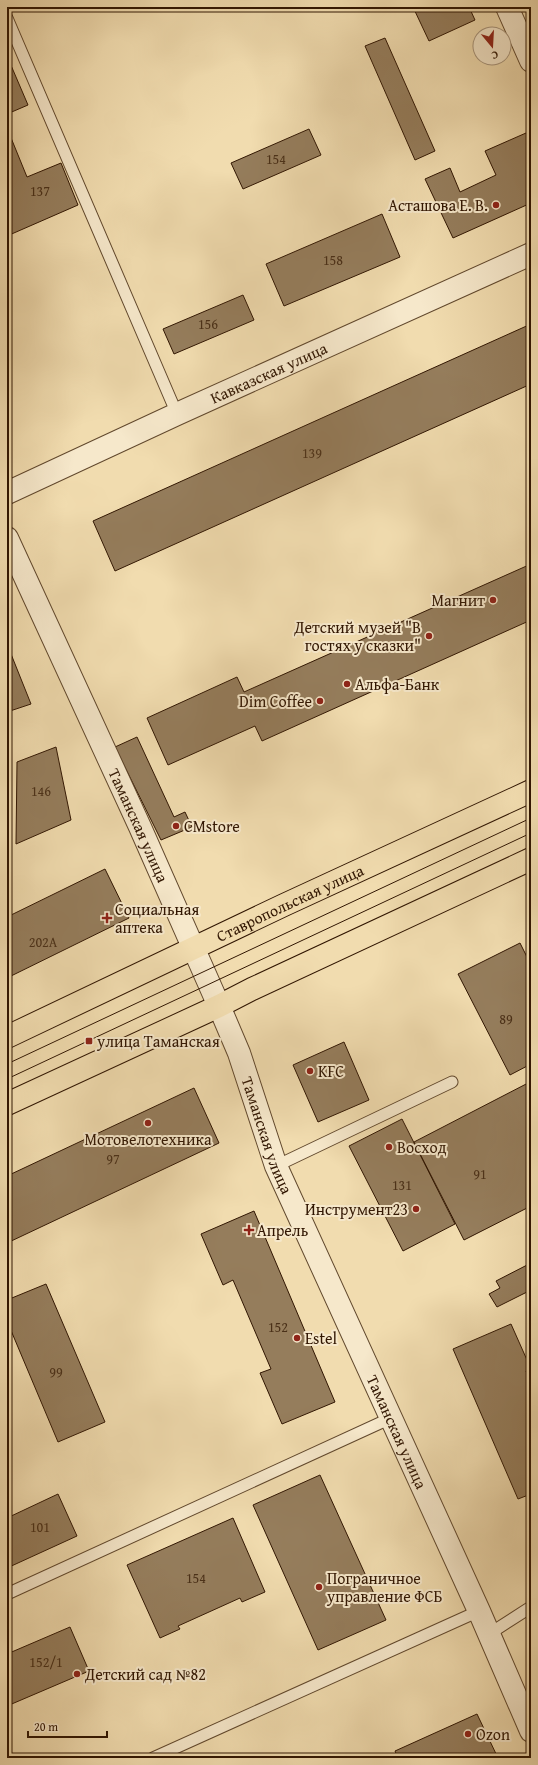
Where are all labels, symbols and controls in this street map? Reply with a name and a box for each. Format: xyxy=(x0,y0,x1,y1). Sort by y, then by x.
north arrow xyxy=(472,26,512,66)
text: С xyxy=(490,47,501,64)
house number: 154 xyxy=(266,149,286,169)
house number: 137 xyxy=(30,181,50,201)
place label: Асташова Е. В. xyxy=(388,193,488,217)
marker: Асташова Е. В. xyxy=(491,200,501,210)
house number: 158 xyxy=(323,250,343,270)
house number: 156 xyxy=(198,314,218,334)
street label: Кавказская улица xyxy=(206,336,331,410)
house number: 139 xyxy=(302,443,322,463)
place label: Магнит xyxy=(432,588,485,612)
marker: Магнит xyxy=(488,595,498,605)
place label: Детский музей "В гостях у сказки" xyxy=(293,615,421,657)
marker: Детский музей "В гостях у сказки" xyxy=(424,631,434,641)
place label: Альфа-Банк xyxy=(355,672,440,696)
marker: Альфа-Банк xyxy=(342,679,352,689)
place label: Dim Coffee xyxy=(239,689,312,713)
marker: Dim Coffee xyxy=(315,696,325,706)
street label: Таманская улица xyxy=(103,764,175,886)
house number: 146 xyxy=(31,781,51,801)
place label: CMstore xyxy=(184,814,240,838)
marker: CMstore xyxy=(171,821,181,831)
street label: Ставропольская улица xyxy=(212,858,368,948)
place label: Социальная аптека xyxy=(115,897,199,939)
marker: Социальная аптека xyxy=(102,913,112,923)
house number: 202А xyxy=(29,932,58,952)
house number: 89 xyxy=(499,1009,513,1029)
place label: улица Таманская xyxy=(96,1029,220,1053)
marker: улица Таманская xyxy=(84,1036,94,1046)
place label: KFC xyxy=(318,1059,344,1083)
marker: KFC xyxy=(305,1066,315,1076)
street label: Таманская улица xyxy=(236,1073,299,1198)
marker: Мотовелотехника xyxy=(143,1118,153,1128)
place label: Мотовелотехника xyxy=(84,1127,212,1151)
place label: Восход xyxy=(397,1135,447,1159)
marker: Восход xyxy=(384,1142,394,1152)
house number: 97 xyxy=(106,1149,120,1169)
house number: 91 xyxy=(473,1164,487,1184)
house number: 131 xyxy=(392,1175,412,1195)
place label: Инструмент23 xyxy=(305,1197,408,1221)
marker: Инструмент23 xyxy=(411,1204,421,1214)
place label: Апрель xyxy=(257,1218,309,1242)
marker: Апрель xyxy=(244,1225,254,1235)
house number: 152 xyxy=(268,1317,288,1337)
place label: Estel xyxy=(305,1326,338,1350)
marker: Estel xyxy=(292,1333,302,1343)
house number: 99 xyxy=(49,1362,63,1382)
street label: Таманская улица xyxy=(361,1371,434,1493)
house number: 101 xyxy=(30,1517,50,1537)
place label: Пограничное управление ФСБ xyxy=(326,1566,443,1608)
house number: 154 xyxy=(186,1568,206,1588)
marker: Пограничное управление ФСБ xyxy=(314,1582,324,1592)
house number: 152/1 xyxy=(29,1652,63,1672)
place label: Детский сад №82 xyxy=(84,1662,206,1686)
marker: Детский сад №82 xyxy=(72,1669,82,1679)
scale bar xyxy=(28,1713,107,1739)
text: 20 m xyxy=(34,1718,58,1735)
place label: Ozon xyxy=(476,1722,510,1746)
marker: Ozon xyxy=(463,1729,473,1739)

